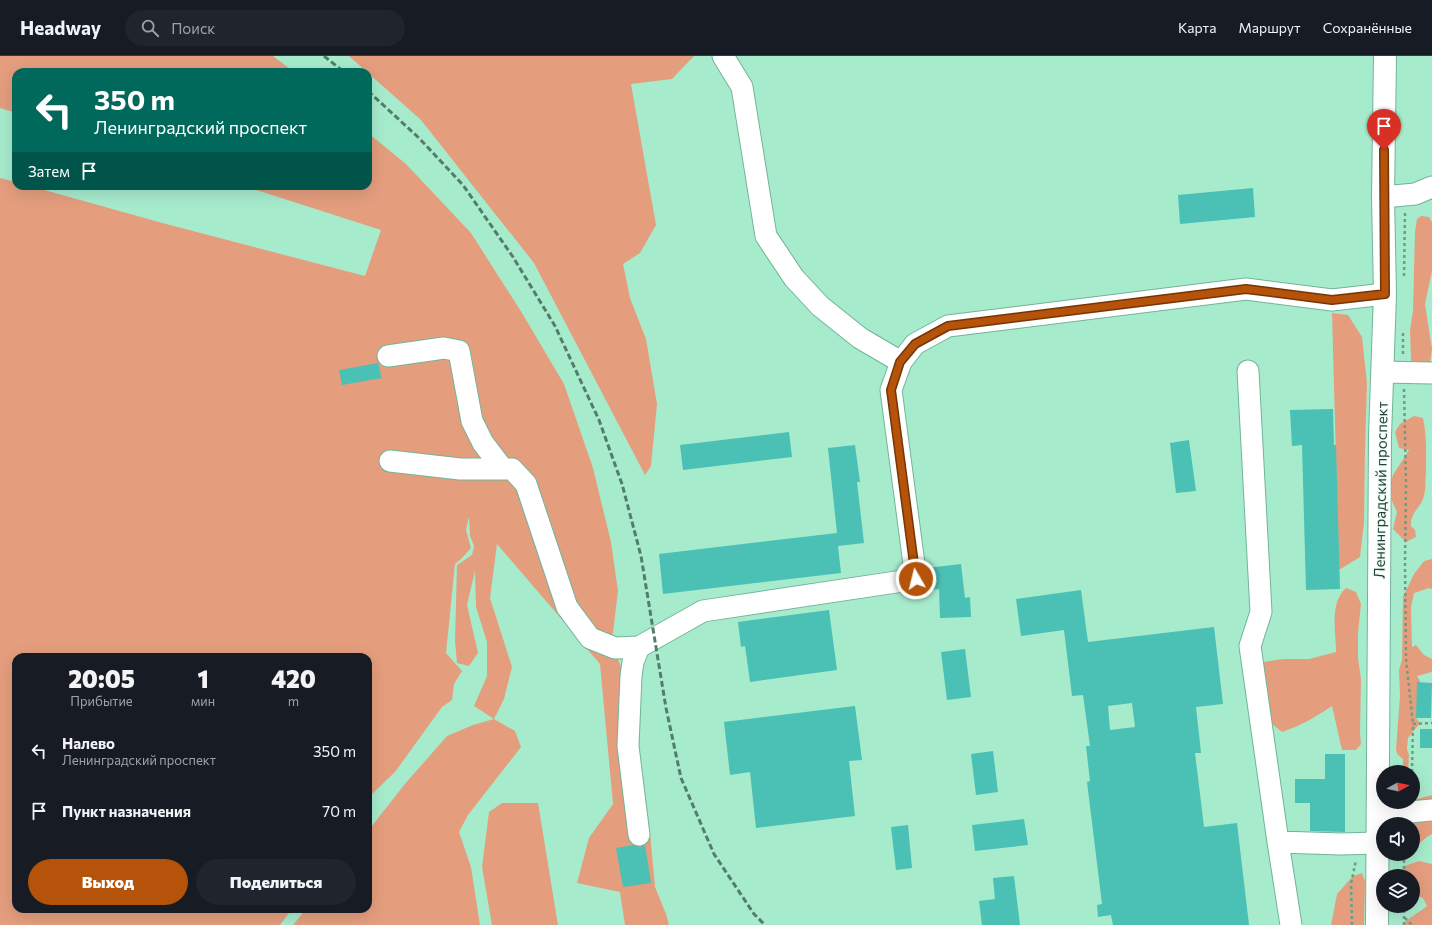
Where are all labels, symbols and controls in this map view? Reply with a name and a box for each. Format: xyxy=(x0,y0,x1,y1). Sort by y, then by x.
search box xyxy=(125,10,405,46)
text: Headway xyxy=(20,16,101,39)
icon: search xyxy=(139,17,161,39)
text: Поиск xyxy=(171,19,215,37)
text: Карта xyxy=(1178,19,1216,36)
text: Маршрут xyxy=(1238,19,1301,36)
text: Сохранённые xyxy=(1323,19,1412,36)
text: 350 m xyxy=(94,82,175,116)
icon: left xyxy=(28,84,80,136)
pin xyxy=(1367,109,1401,150)
icon: arrive xyxy=(1373,115,1395,137)
text: Ленинградский проспект xyxy=(94,116,307,138)
icon: arrive xyxy=(78,160,100,182)
text: Затем xyxy=(28,162,70,180)
street label: Ленинградский проспект xyxy=(1369,401,1391,579)
position arrow xyxy=(895,558,937,600)
text: 20:05 xyxy=(68,664,135,693)
text: 1 xyxy=(197,664,209,693)
text: 420 xyxy=(271,664,316,693)
text: Прибытие xyxy=(70,693,133,709)
text: мин xyxy=(191,693,215,709)
text: m xyxy=(288,693,299,709)
text: Налево xyxy=(62,734,115,752)
icon: left xyxy=(28,740,50,762)
text: 350 m xyxy=(313,742,356,760)
text: Ленинградский проспект xyxy=(62,752,216,768)
north arrow xyxy=(1376,765,1420,809)
map controls xyxy=(1376,765,1420,913)
icon: arrive xyxy=(28,800,50,822)
text: Пункт назначения xyxy=(62,802,191,820)
text: 70 m xyxy=(322,802,356,820)
button: sound xyxy=(1376,817,1420,861)
button: Выход xyxy=(28,859,188,905)
button: Поделиться xyxy=(196,859,356,905)
button: layers xyxy=(1376,869,1420,913)

